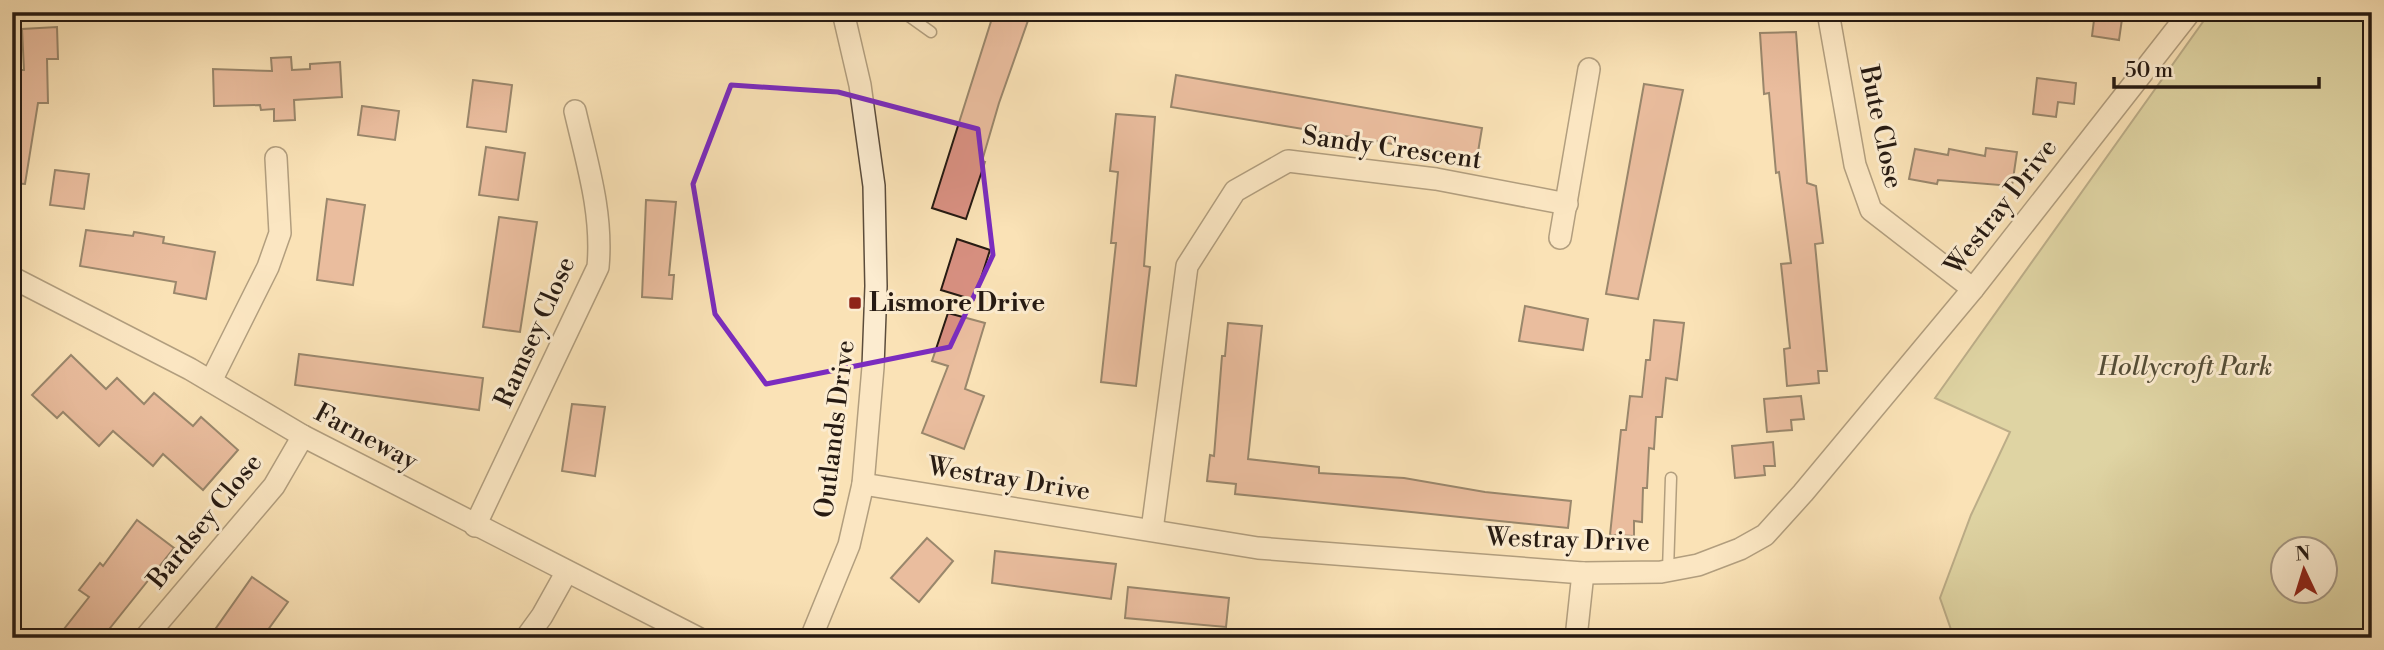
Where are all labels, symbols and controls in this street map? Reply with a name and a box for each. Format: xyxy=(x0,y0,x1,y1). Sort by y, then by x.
scale bar xyxy=(2114,46,2319,90)
text: 50 m xyxy=(2125,58,2173,84)
street label: Bute Close xyxy=(1852,61,1910,192)
street label: Sandy Crescent xyxy=(1300,120,1484,176)
street label: Westray Drive xyxy=(1937,132,2064,282)
street label: Ramsey Close xyxy=(488,252,582,412)
place label: Lismore Drive xyxy=(869,287,1045,319)
marker: Lismore Drive xyxy=(847,295,863,311)
street label: Outlands Drive xyxy=(808,338,862,520)
park label: Hollycroft Park xyxy=(2097,351,2272,383)
street label: Farneway xyxy=(309,396,423,478)
street label: Bardsey Close xyxy=(140,447,269,596)
street label: Westray Drive xyxy=(924,450,1093,508)
street label: Westray Drive xyxy=(1484,521,1651,559)
north arrow xyxy=(2268,534,2338,604)
text: N xyxy=(2295,542,2311,567)

